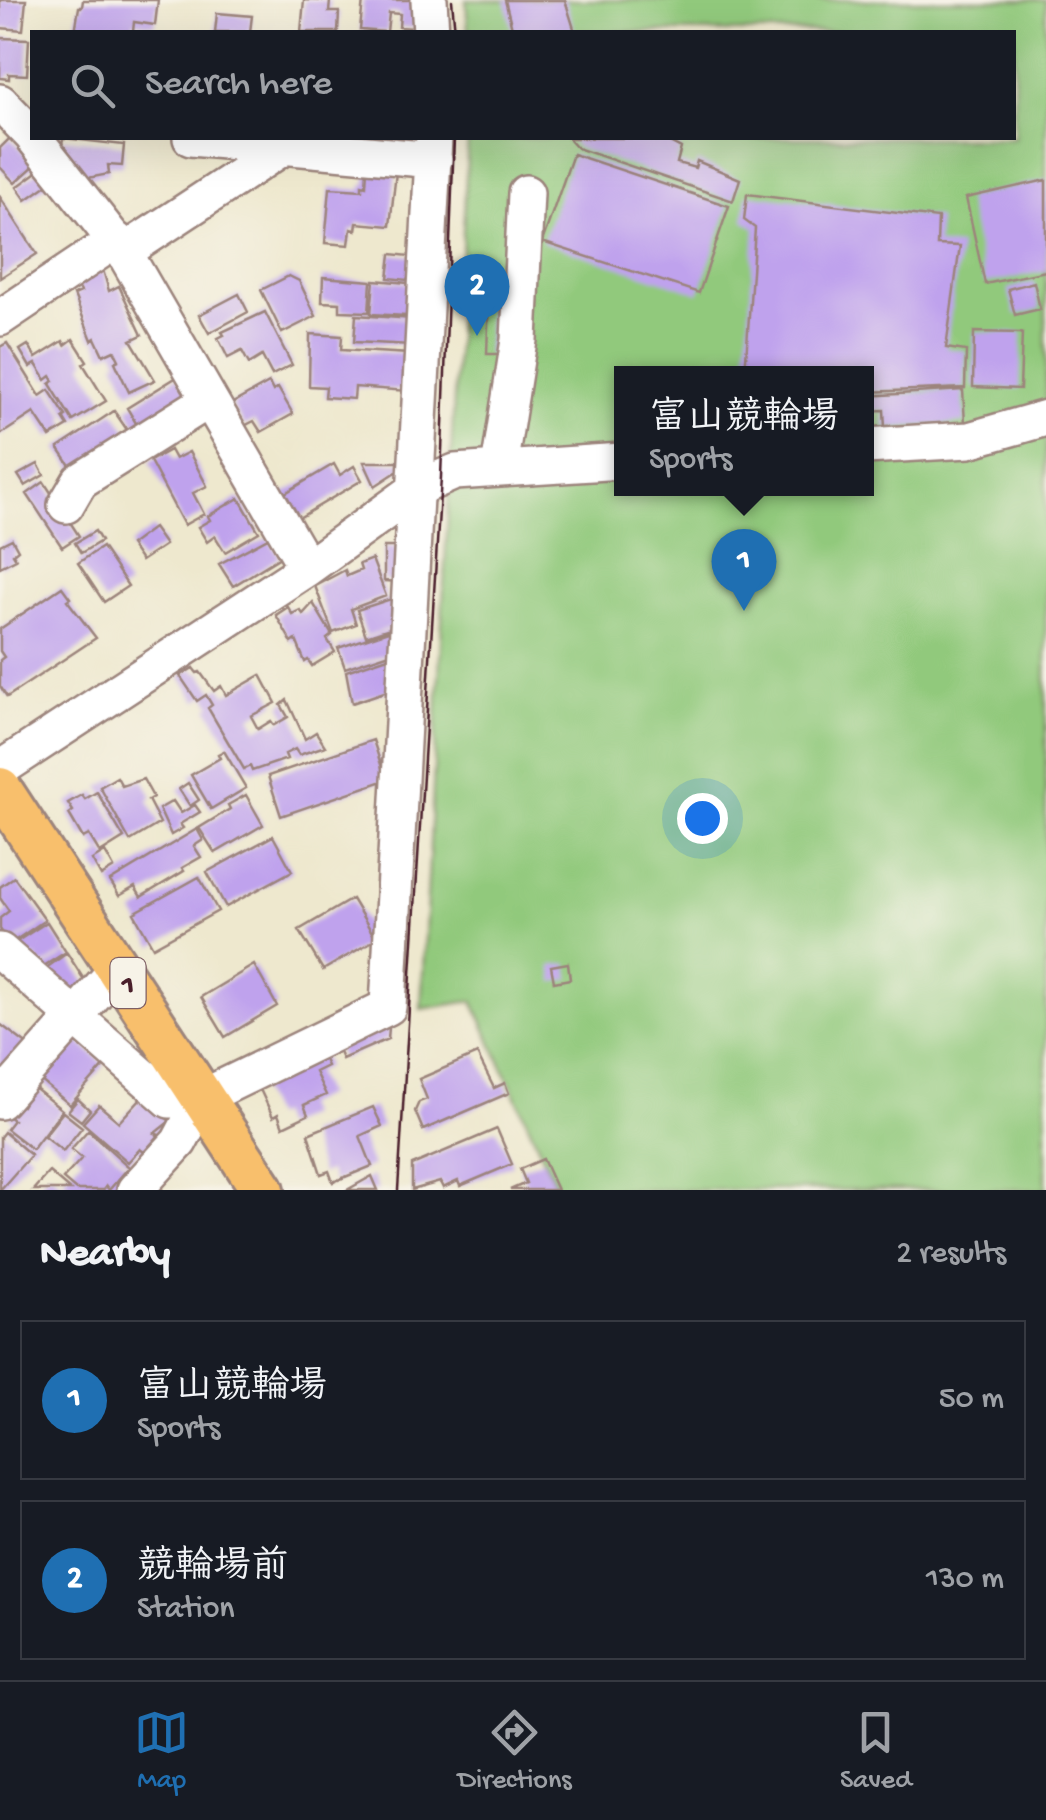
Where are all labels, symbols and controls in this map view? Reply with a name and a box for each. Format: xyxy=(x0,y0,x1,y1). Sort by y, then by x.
search box xyxy=(30,30,1016,140)
icon: search xyxy=(65,58,120,113)
text: Search here xyxy=(145,63,332,107)
pin: 2 xyxy=(444,254,510,336)
popup xyxy=(614,366,874,496)
text: 富山競輪場 xyxy=(649,398,839,442)
text: Sports xyxy=(649,442,732,480)
pin: 1 xyxy=(712,528,776,611)
your location xyxy=(677,793,728,844)
road number: 1 xyxy=(110,958,146,1008)
text: Nearby xyxy=(40,1231,170,1280)
text: 2 results xyxy=(896,1236,1006,1274)
text: 富山競輪場 xyxy=(137,1367,327,1411)
text: 1 xyxy=(68,1381,81,1419)
text: 50 m xyxy=(939,1381,1004,1419)
text: Sports xyxy=(137,1411,220,1449)
text: 競輪場前 xyxy=(137,1547,289,1591)
text: 2 xyxy=(67,1561,82,1599)
text: 130 m xyxy=(926,1561,1004,1599)
text: Station xyxy=(137,1591,234,1629)
tab: Map xyxy=(134,1705,189,1798)
tab: Directions xyxy=(458,1705,572,1798)
tab: Saved xyxy=(840,1705,912,1798)

